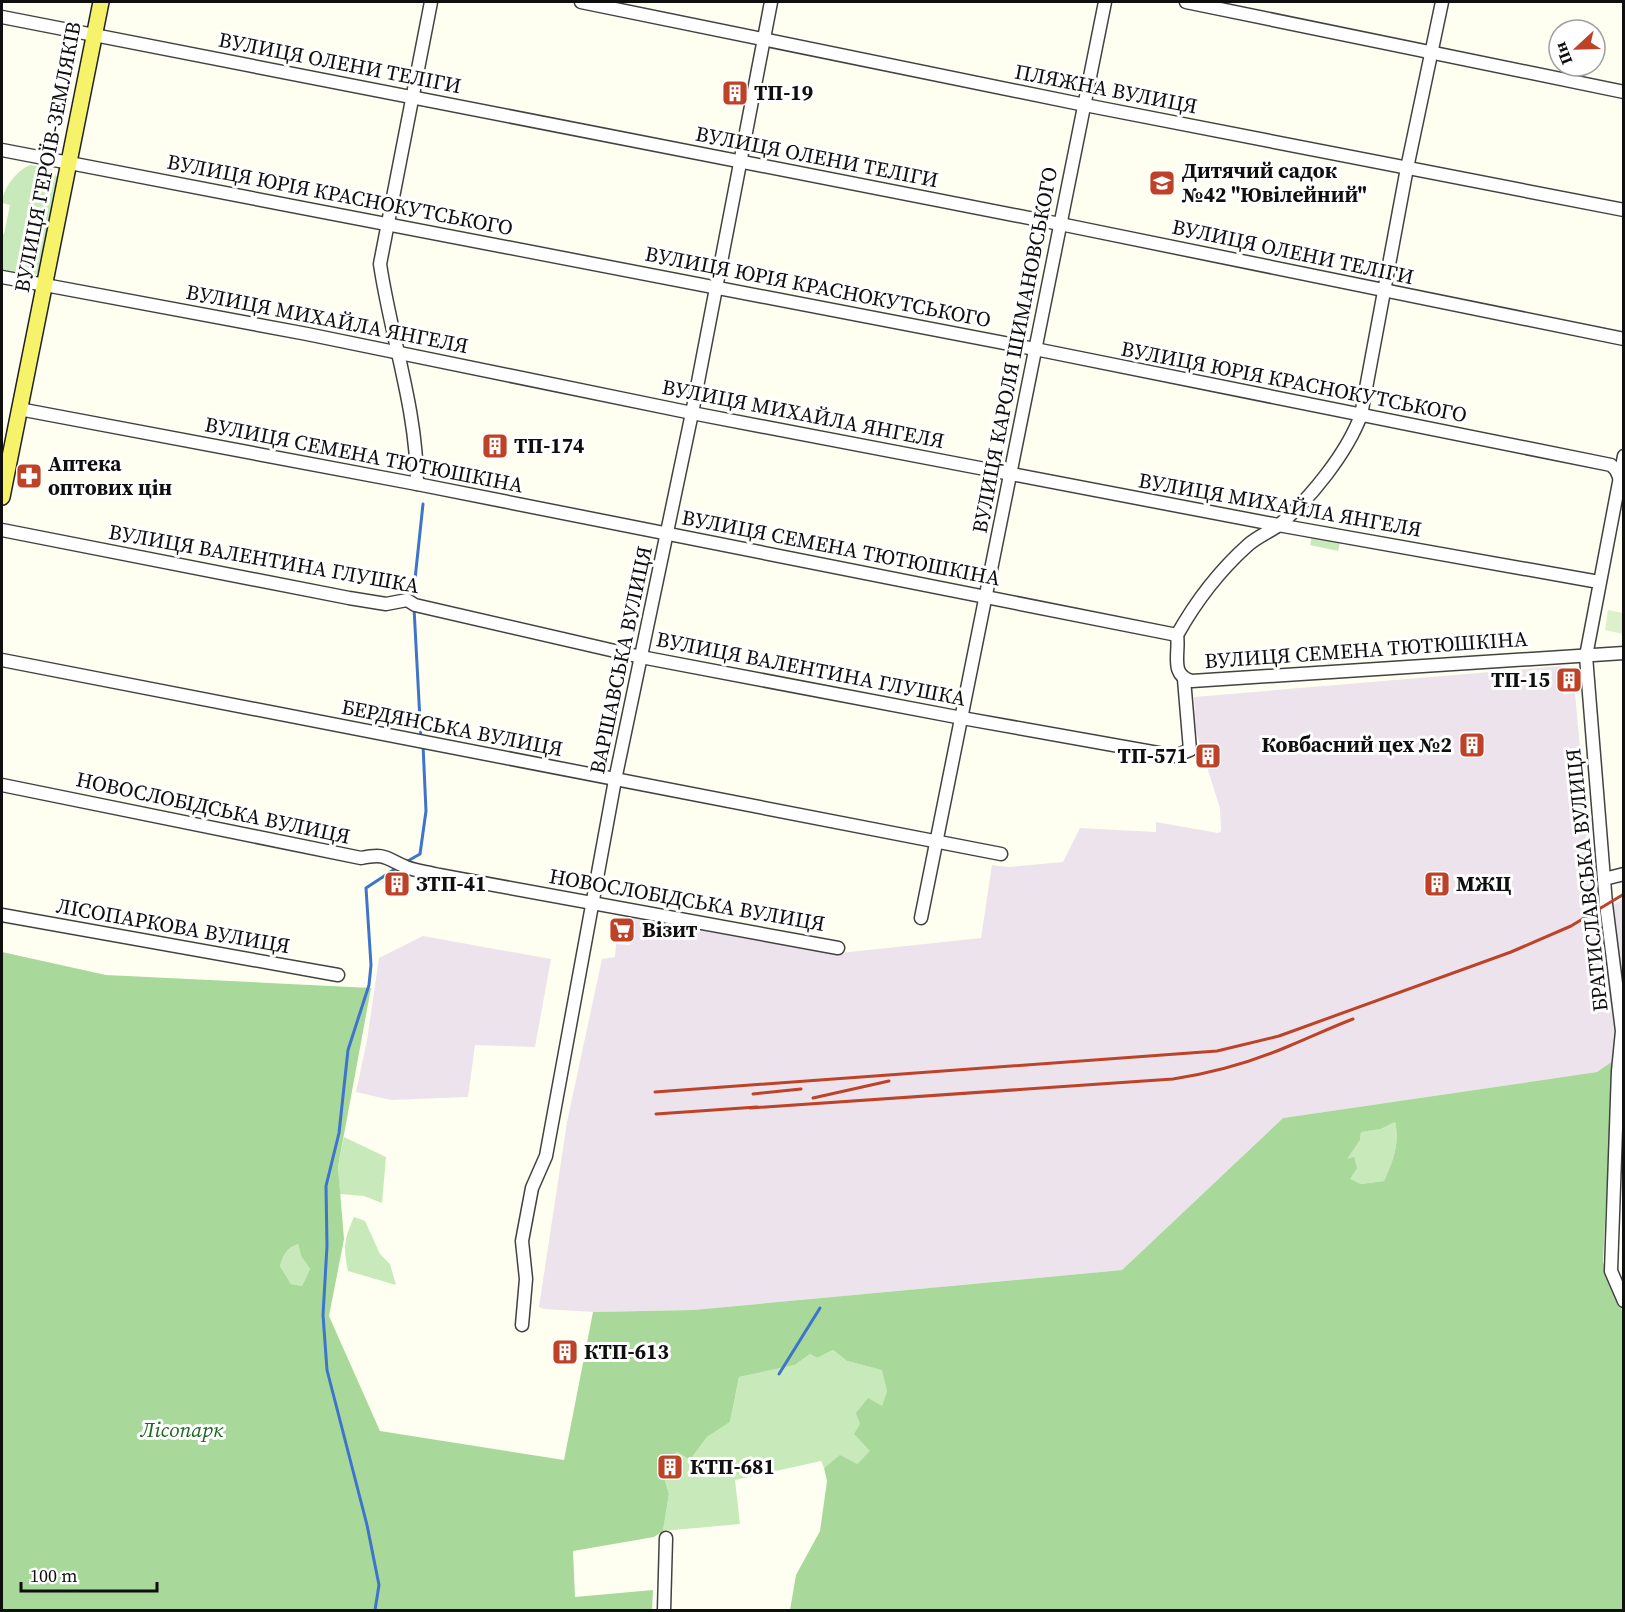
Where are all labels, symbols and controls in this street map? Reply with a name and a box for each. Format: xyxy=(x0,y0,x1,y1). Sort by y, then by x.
north arrow xyxy=(1547,18,1607,78)
street label: ВУЛИЦЯ ГЕРОЇВ-ЗЕМЛЯКІВ xyxy=(7,19,88,295)
street label: ВУЛИЦЯ ОЛЕНИ ТЕЛІГИ xyxy=(216,25,464,100)
text: Пн xyxy=(1549,39,1577,68)
street label: ПЛЯЖНА ВУЛИЦЯ xyxy=(1012,57,1200,120)
building icon: ТП-19 xyxy=(720,78,750,108)
place label: ТП-19 xyxy=(754,78,813,107)
street label: ВУЛИЦЯ ОЛЕНИ ТЕЛІГИ xyxy=(693,119,941,194)
street label: ВУЛИЦЯ ЮРІЯ КРАСНОКУТСЬКОГО xyxy=(165,147,516,242)
place label: Дитячий садок №42 "Ювілейний" xyxy=(1181,156,1367,209)
street label: ВУЛИЦЯ КАРОЛЯ ШИМАНОВСЬКОГО xyxy=(965,164,1064,536)
school or university icon: Дитячий садок №42 "Ювілейний" xyxy=(1147,168,1177,198)
street label: ВУЛИЦЯ ОЛЕНИ ТЕЛІГИ xyxy=(1169,212,1417,291)
street label: ВУЛИЦЯ ЮРІЯ КРАСНОКУТСЬКОГО xyxy=(643,239,994,334)
street label: ВУЛИЦЯ МИХАЙЛА ЯНГЕЛЯ xyxy=(184,277,471,360)
street label: ВУЛИЦЯ ЮРІЯ КРАСНОКУТСЬКОГО xyxy=(1119,334,1470,429)
street label: ВУЛИЦЯ МИХАЙЛА ЯНГЕЛЯ xyxy=(660,372,947,455)
street label: ВУЛИЦЯ СЕМЕНА ТЮТЮШКІНА xyxy=(202,409,526,500)
building icon: ТП-174 xyxy=(480,431,510,461)
place label: ТП-174 xyxy=(514,431,584,460)
place label: Аптека оптових цін xyxy=(48,449,172,502)
pharmacy icon: Аптека оптових цін xyxy=(14,461,44,491)
street label: ВУЛИЦЯ МИХАЙЛА ЯНГЕЛЯ xyxy=(1136,465,1424,544)
street label: ВУЛИЦЯ СЕМЕНА ТЮТЮШКІНА xyxy=(679,502,1003,593)
street label: ВУЛИЦЯ ВАЛЕНТИНА ГЛУШКА xyxy=(107,517,422,600)
street label: ВАРШАВСЬКА ВУЛИЦЯ xyxy=(582,543,659,776)
street label: ВУЛИЦЯ ВАЛЕНТИНА ГЛУШКА xyxy=(654,624,968,713)
street label: ВУЛИЦЯ СЕМЕНА ТЮТЮШКІНА xyxy=(1203,624,1529,675)
place label: ТП-15 xyxy=(1491,665,1550,694)
building icon: ТП-15 xyxy=(1554,665,1584,695)
street label: БЕРДЯНСЬКА ВУЛИЦЯ xyxy=(339,692,565,763)
place label: Ковбасний цех №2 xyxy=(1262,730,1452,759)
building icon: Ковбасний цех №2 xyxy=(1457,730,1487,760)
place label: ТП-571 xyxy=(1118,741,1188,770)
building icon: ТП-571 xyxy=(1193,741,1223,771)
street label: БРАТИСЛАВСЬКА ВУЛИЦЯ xyxy=(1558,747,1615,1013)
street label: НОВОСЛОБІДСЬКА ВУЛИЦЯ xyxy=(74,764,353,851)
street label: НОВОСЛОБІДСЬКА ВУЛИЦЯ xyxy=(547,861,827,938)
building icon: ЗТП-41 xyxy=(382,869,412,899)
place label: ЗТП-41 xyxy=(416,869,486,898)
building icon: МЖЦ xyxy=(1422,869,1452,899)
place label: МЖЦ xyxy=(1456,869,1511,898)
street label: ЛІСОПАРКОВА ВУЛИЦЯ xyxy=(54,891,292,960)
supermarket icon: Візит xyxy=(607,915,637,945)
place label: Візит xyxy=(642,915,698,944)
building icon: КТП-613 xyxy=(550,1337,580,1367)
place label: КТП-613 xyxy=(584,1337,669,1366)
park label: Лісопарк xyxy=(140,1415,224,1444)
building icon: КТП-681 xyxy=(655,1452,685,1482)
place label: КТП-681 xyxy=(690,1452,775,1481)
scale bar xyxy=(21,1555,158,1593)
text: 100 m xyxy=(30,1563,77,1588)

